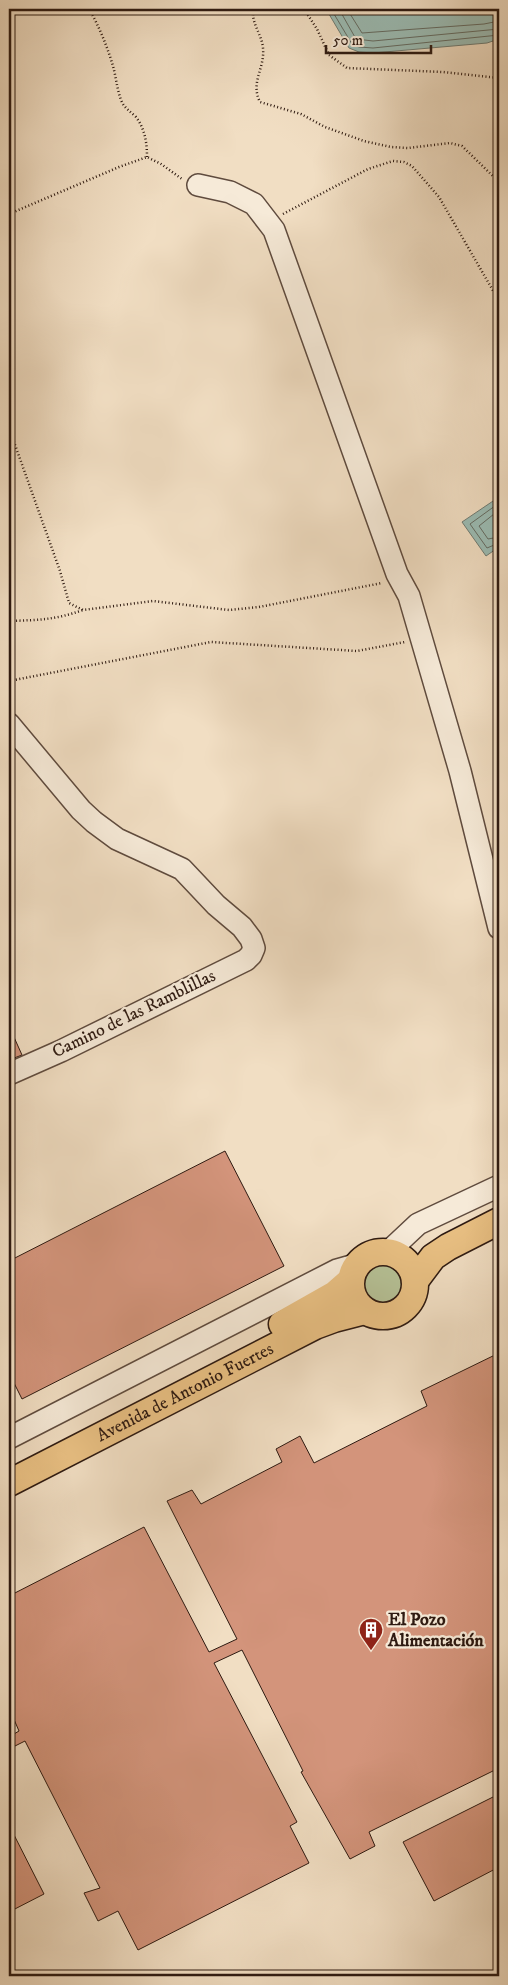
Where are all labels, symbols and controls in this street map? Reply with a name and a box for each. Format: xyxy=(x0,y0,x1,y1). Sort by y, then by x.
scale bar xyxy=(326,22,430,54)
text: 50 m xyxy=(333,31,363,50)
street label: Camino de las Ramblillas xyxy=(49,965,219,1063)
street label: Avenida de Antonio Fuertes xyxy=(93,1338,277,1447)
place label: El Pozo Alimentación xyxy=(387,1609,484,1652)
building icon: El Pozo Alimentación xyxy=(358,1617,384,1651)

